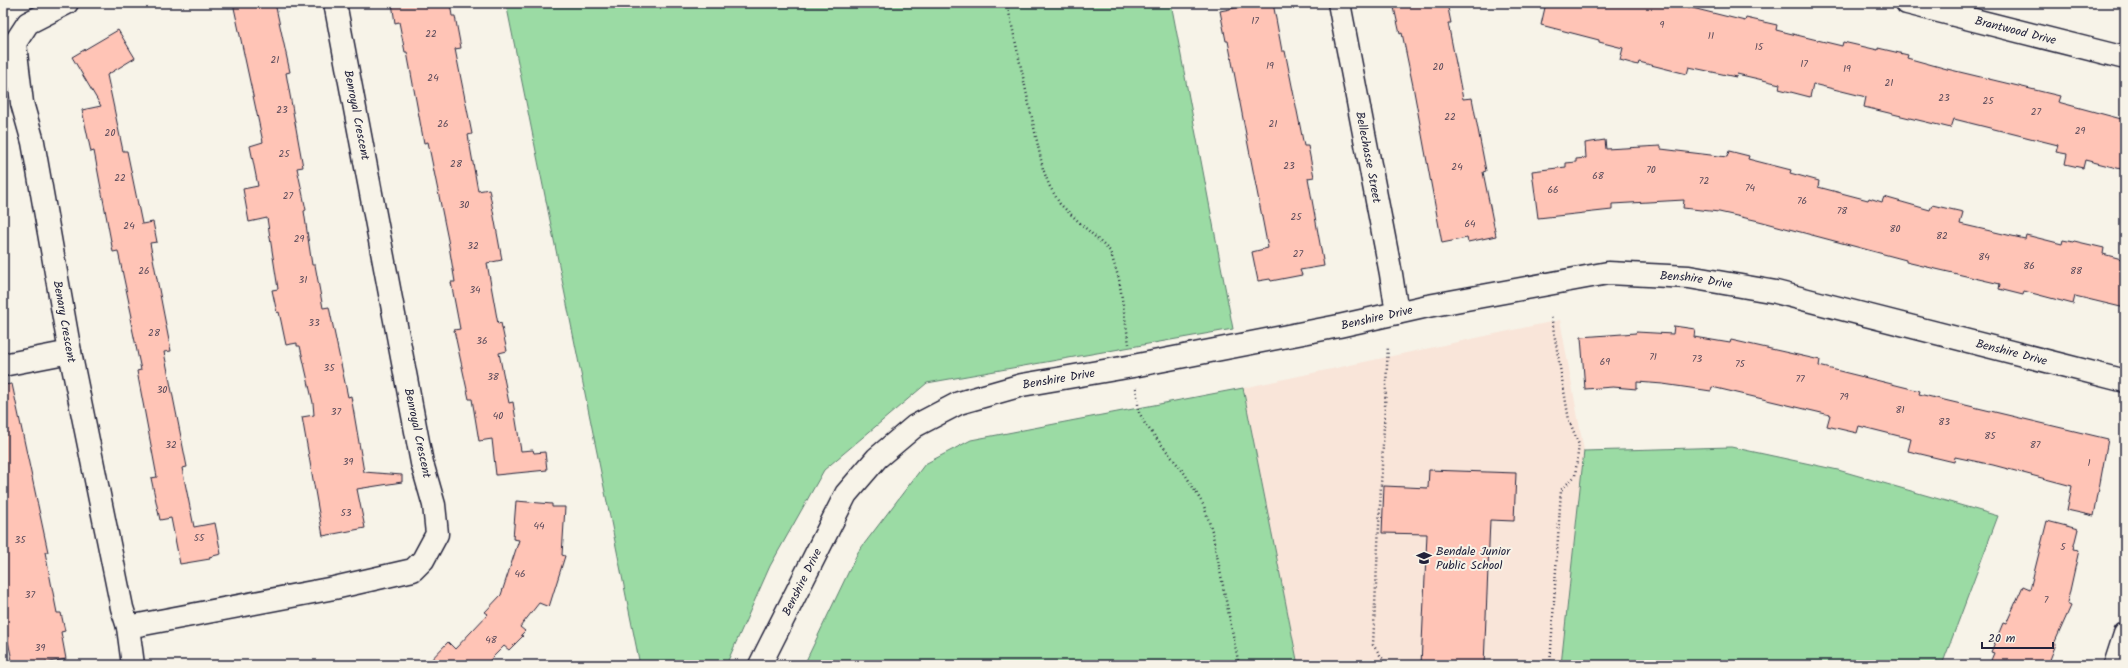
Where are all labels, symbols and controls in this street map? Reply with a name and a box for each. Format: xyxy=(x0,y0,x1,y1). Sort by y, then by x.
street label: Brantwood Drive xyxy=(1973,11,2059,50)
house number: 17 xyxy=(1251,13,1259,29)
house number: 9 xyxy=(1660,17,1665,33)
house number: 22 xyxy=(425,26,437,42)
house number: 11 xyxy=(1708,28,1714,44)
house number: 15 xyxy=(1755,39,1764,55)
house number: 21 xyxy=(271,52,279,68)
house number: 17 xyxy=(1800,56,1808,72)
house number: 19 xyxy=(1266,58,1274,74)
house number: 20 xyxy=(1433,59,1443,75)
house number: 19 xyxy=(1843,61,1851,77)
street label: Benroyal Crescent xyxy=(338,68,375,162)
house number: 24 xyxy=(427,70,439,86)
house number: 21 xyxy=(1885,75,1893,91)
house number: 23 xyxy=(1938,90,1950,106)
house number: 25 xyxy=(1982,93,1994,109)
house number: 23 xyxy=(276,102,288,118)
house number: 27 xyxy=(2031,104,2042,120)
house number: 22 xyxy=(1444,109,1456,125)
street label: Bellechasse Street xyxy=(1350,110,1386,205)
house number: 26 xyxy=(437,116,449,132)
house number: 21 xyxy=(1269,116,1277,132)
house number: 29 xyxy=(2075,123,2085,139)
house number: 20 xyxy=(105,125,115,141)
house number: 25 xyxy=(278,146,290,162)
house number: 28 xyxy=(450,156,463,172)
house number: 23 xyxy=(1283,158,1295,174)
house number: 24 xyxy=(1451,159,1463,175)
house number: 70 xyxy=(1646,162,1656,178)
house number: 68 xyxy=(1592,168,1605,184)
house number: 22 xyxy=(114,170,126,186)
house number: 72 xyxy=(1699,173,1709,189)
house number: 74 xyxy=(1745,180,1756,196)
house number: 66 xyxy=(1547,182,1559,198)
house number: 27 xyxy=(283,188,294,204)
house number: 76 xyxy=(1797,193,1807,209)
house number: 30 xyxy=(459,197,469,213)
house number: 78 xyxy=(1837,203,1848,219)
house number: 25 xyxy=(1290,209,1302,225)
house number: 64 xyxy=(1464,216,1476,232)
house number: 24 xyxy=(123,218,135,234)
house number: 80 xyxy=(1889,221,1901,237)
house number: 82 xyxy=(1936,228,1948,244)
house number: 29 xyxy=(294,231,304,247)
house number: 32 xyxy=(467,238,479,254)
house number: 27 xyxy=(1293,246,1304,262)
house number: 84 xyxy=(1978,249,1990,265)
house number: 86 xyxy=(2023,258,2035,274)
house number: 26 xyxy=(138,263,150,279)
house number: 88 xyxy=(2070,263,2083,279)
street label: Benshire Drive xyxy=(1659,267,1735,294)
house number: 31 xyxy=(299,272,307,288)
street label: Benary Crescent xyxy=(48,279,81,365)
house number: 34 xyxy=(469,282,481,298)
street label: Benshire Drive xyxy=(1339,301,1415,335)
house number: 33 xyxy=(308,315,320,331)
house number: 28 xyxy=(148,325,161,341)
house number: 36 xyxy=(476,333,488,349)
street label: Benshire Drive xyxy=(1974,334,2050,371)
house number: 71 xyxy=(1649,349,1657,365)
house number: 73 xyxy=(1692,351,1702,367)
house number: 69 xyxy=(1600,354,1610,370)
house number: 75 xyxy=(1735,356,1746,372)
house number: 35 xyxy=(323,360,335,376)
street label: Benshire Drive xyxy=(1021,364,1097,395)
house number: 38 xyxy=(487,369,500,385)
house number: 77 xyxy=(1795,371,1805,387)
house number: 30 xyxy=(157,382,167,398)
street label: Benroyal Crescent xyxy=(399,386,436,480)
house number: 79 xyxy=(1839,389,1849,405)
house number: 81 xyxy=(1895,402,1905,418)
house number: 37 xyxy=(331,404,342,420)
house number: 40 xyxy=(493,408,503,424)
house number: 83 xyxy=(1938,414,1950,430)
house number: 85 xyxy=(1984,428,1996,444)
house number: 32 xyxy=(165,437,177,453)
house number: 87 xyxy=(2030,437,2041,453)
house number: 39 xyxy=(343,454,353,470)
house number: 1 xyxy=(2087,455,2091,471)
house number: 53 xyxy=(340,505,352,521)
house number: 44 xyxy=(533,518,545,534)
house number: 55 xyxy=(194,530,205,546)
house number: 35 xyxy=(14,532,26,548)
house number: 5 xyxy=(2060,539,2066,555)
place label: Bendale Junior Public School xyxy=(1436,542,1511,575)
street label: Benshire Drive xyxy=(777,545,827,619)
school or university icon: Bendale Junior Public School xyxy=(1415,549,1433,567)
house number: 46 xyxy=(514,566,526,582)
house number: 37 xyxy=(25,587,36,603)
house number: 7 xyxy=(2044,592,2049,608)
scale bar xyxy=(1982,624,2053,650)
text: 20 m xyxy=(1988,629,2016,648)
house number: 48 xyxy=(485,632,498,648)
house number: 39 xyxy=(35,640,45,656)

